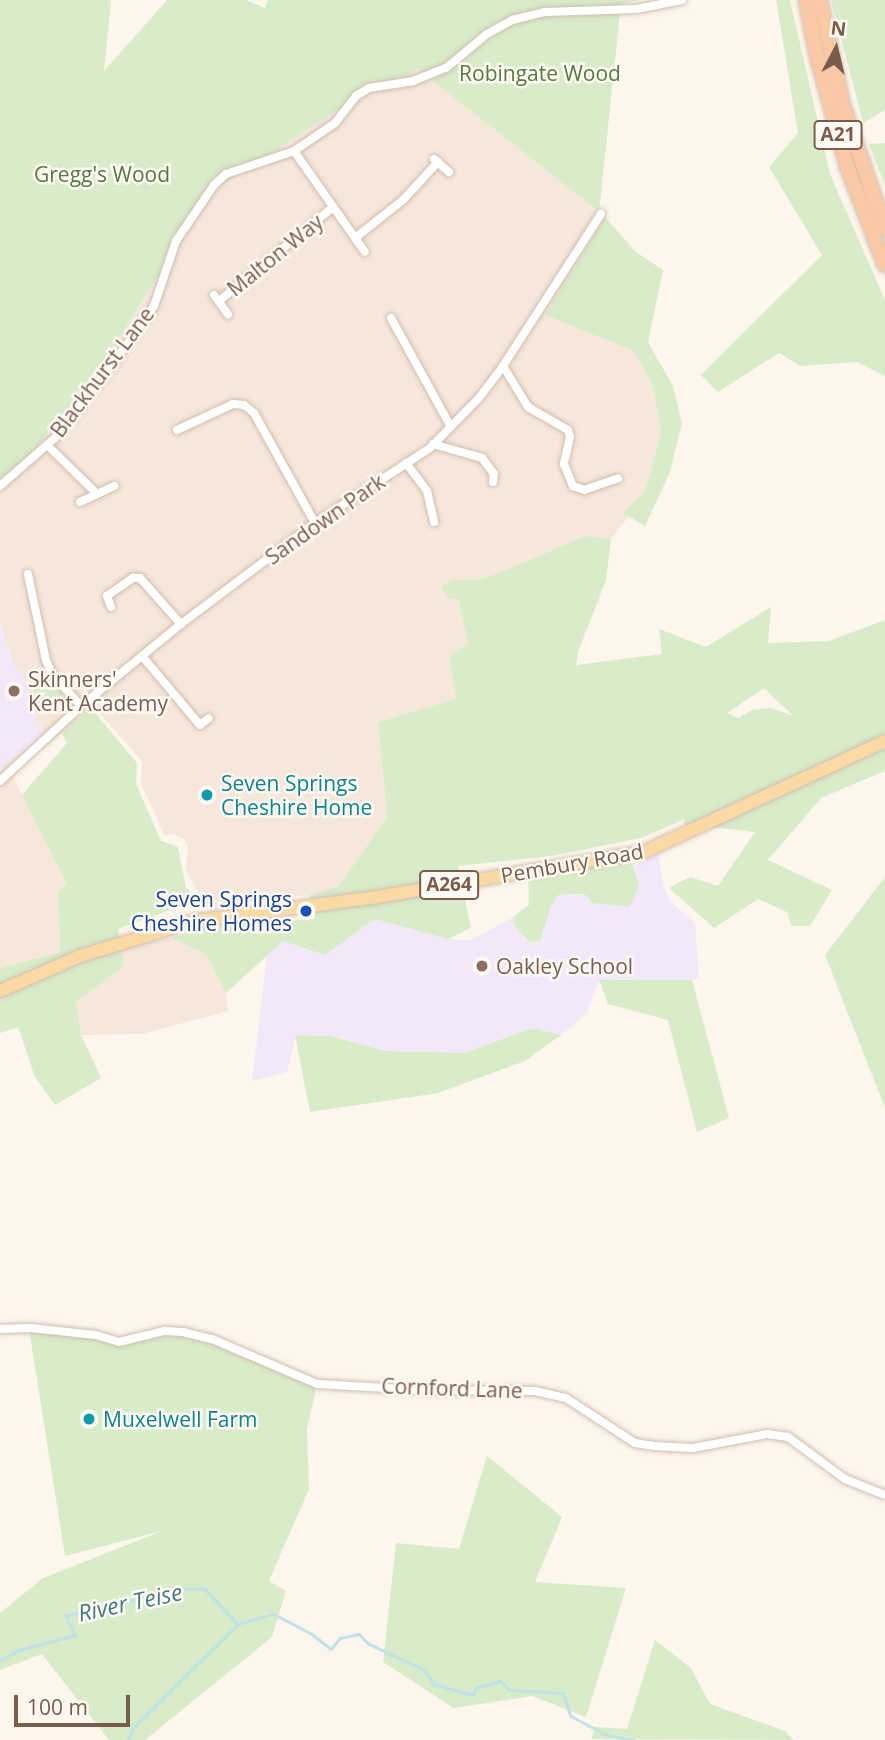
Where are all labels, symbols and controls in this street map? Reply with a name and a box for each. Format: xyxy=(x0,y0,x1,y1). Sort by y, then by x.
north arrow xyxy=(801,14,871,84)
text: N xyxy=(829,14,848,42)
park label: Robingate Wood xyxy=(459,60,621,86)
road number: A21 xyxy=(814,119,862,150)
park label: Gregg's Wood xyxy=(34,161,170,187)
street label: Malton Way xyxy=(222,209,328,301)
street label: Blackhurst Lane xyxy=(45,302,159,442)
street label: Sandown Park xyxy=(260,469,390,569)
place label: Skinners' Kent Academy xyxy=(28,666,168,716)
marker: Skinners' Kent Academy xyxy=(6,683,22,699)
place label: Seven Springs Cheshire Home xyxy=(221,770,372,820)
marker: Seven Springs Cheshire Home xyxy=(199,787,215,803)
street label: Pembury Road xyxy=(499,838,645,888)
road number: A264 xyxy=(418,870,480,900)
place label: Seven Springs Cheshire Homes xyxy=(131,886,292,936)
marker: Seven Springs Cheshire Homes xyxy=(298,903,314,919)
place label: Oakley School xyxy=(496,953,633,979)
marker: Oakley School xyxy=(474,958,490,974)
street label: Cornford Lane xyxy=(381,1373,523,1403)
place label: Muxelwell Farm xyxy=(103,1406,258,1432)
marker: Muxelwell Farm xyxy=(81,1411,97,1427)
water label: River Teise xyxy=(75,1577,185,1627)
scale bar xyxy=(18,1680,133,1724)
text: 100 m xyxy=(27,1693,88,1721)

